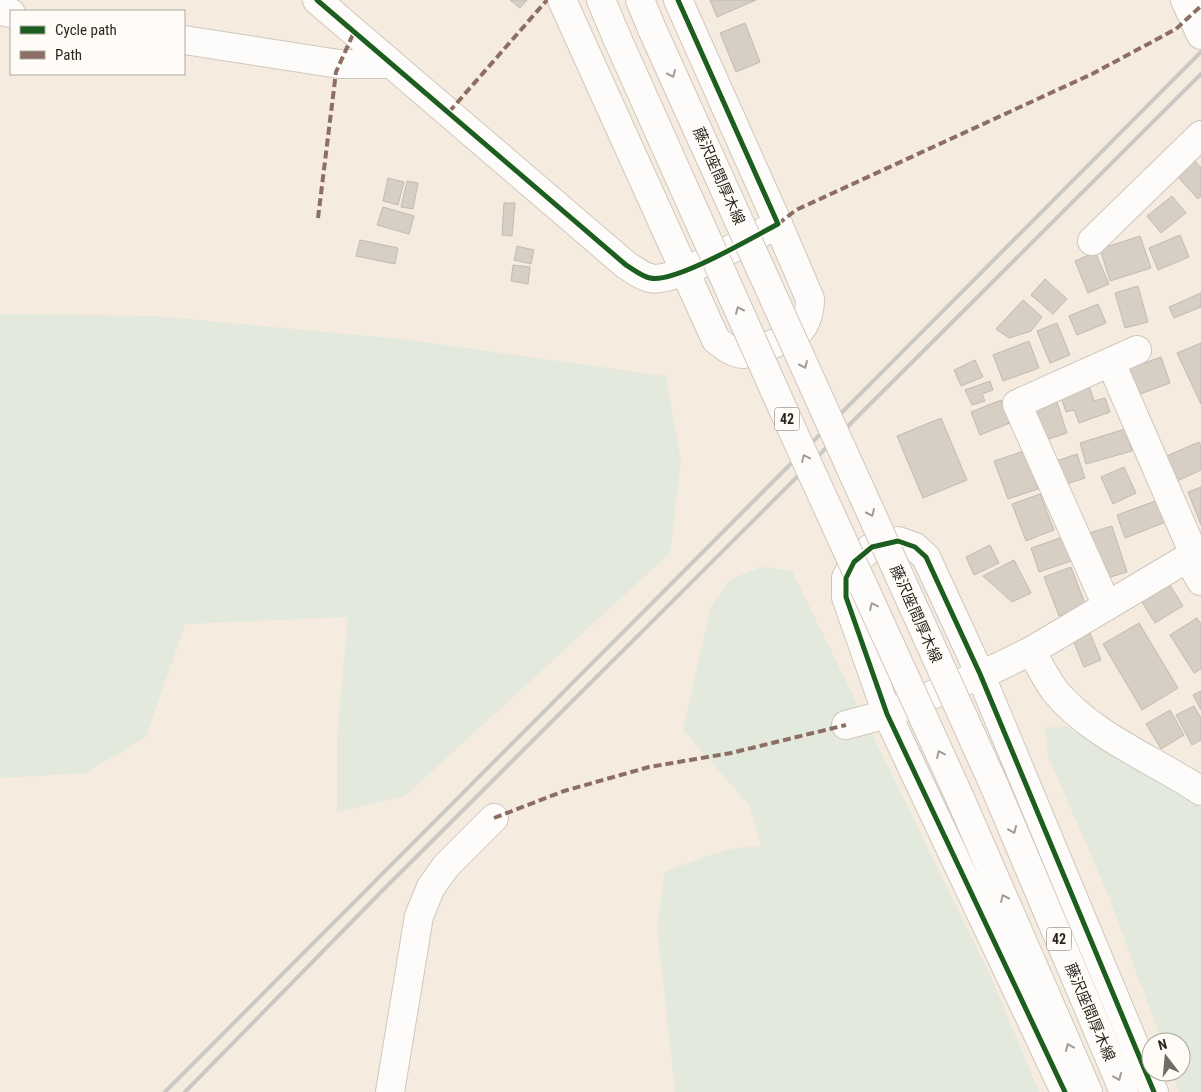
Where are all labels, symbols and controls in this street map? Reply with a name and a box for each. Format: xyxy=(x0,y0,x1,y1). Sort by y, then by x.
legend xyxy=(10,10,185,75)
text: Cycle path xyxy=(55,21,117,39)
text: Path xyxy=(55,46,82,64)
one-way arrow xyxy=(666,69,677,78)
street label: 藤沢座間厚木線 xyxy=(689,124,749,228)
one-way arrow xyxy=(734,306,745,315)
one-way arrow xyxy=(798,360,808,369)
road number: 42 xyxy=(774,408,800,430)
one-way arrow xyxy=(801,454,811,463)
one-way arrow xyxy=(865,508,875,517)
street label: 藤沢座間厚木線 xyxy=(886,562,946,666)
one-way arrow xyxy=(868,602,879,611)
one-way arrow xyxy=(936,750,946,759)
one-way arrow xyxy=(1006,825,1017,834)
one-way arrow xyxy=(999,894,1010,903)
road number: 42 xyxy=(1046,928,1072,951)
street label: 藤沢座間厚木線 xyxy=(1061,960,1119,1064)
north arrow xyxy=(1141,1032,1191,1082)
text: N xyxy=(1156,1036,1169,1053)
one-way arrow xyxy=(1064,1043,1075,1052)
one-way arrow xyxy=(1112,1072,1122,1080)

